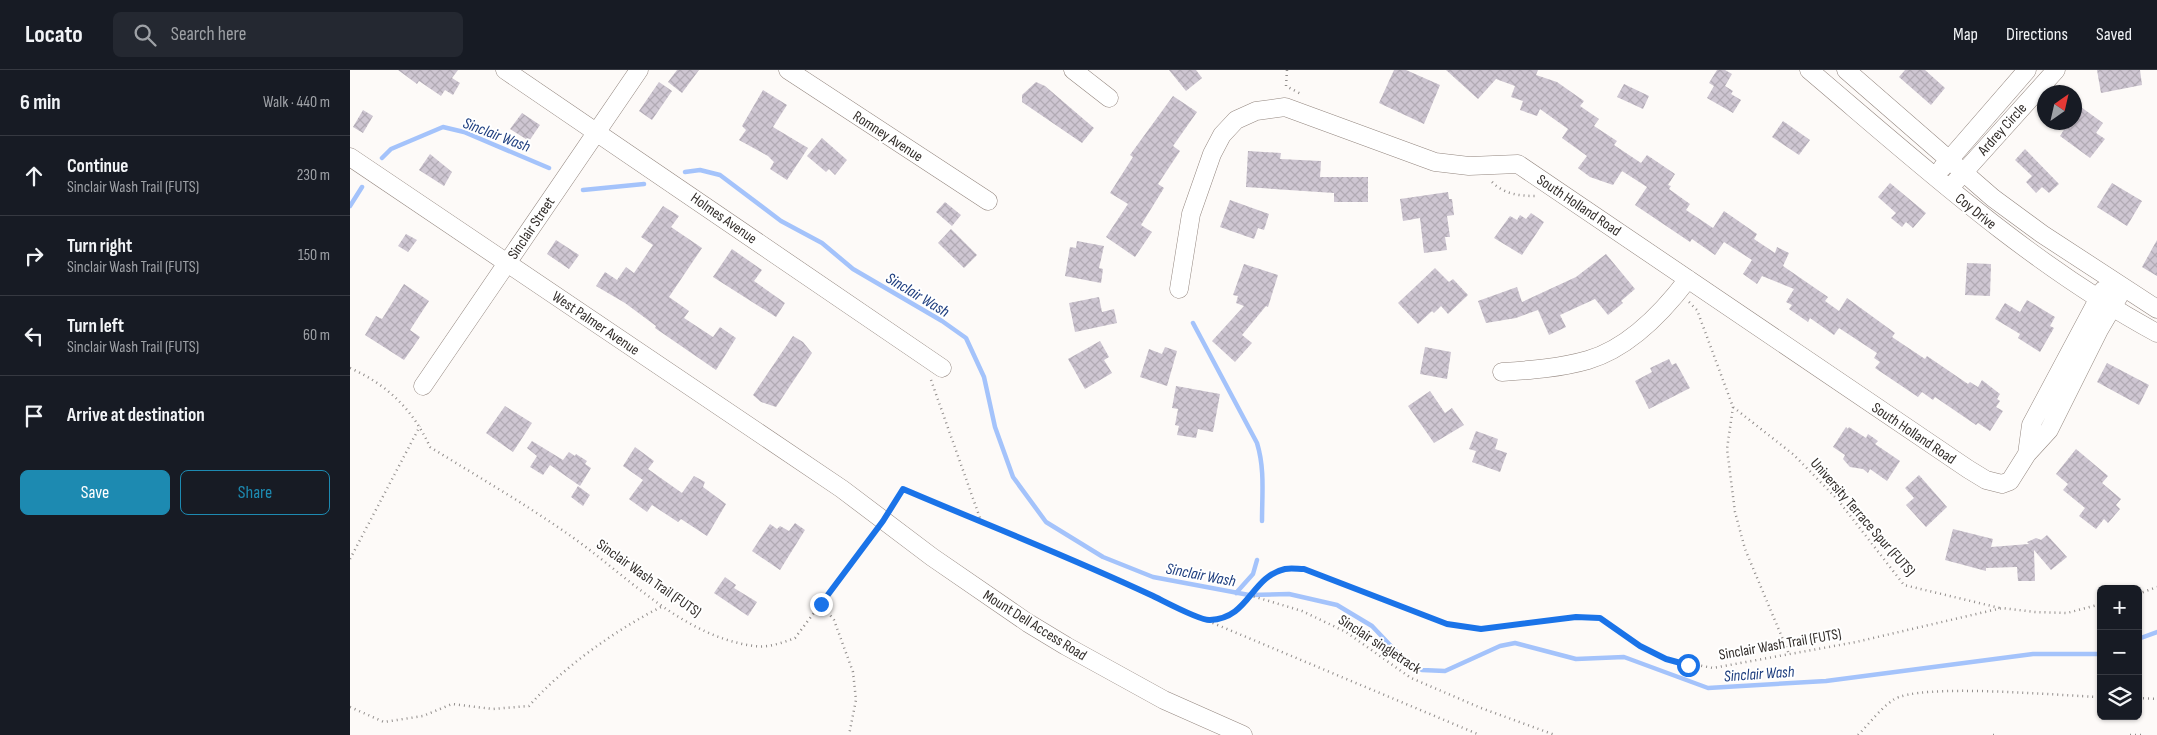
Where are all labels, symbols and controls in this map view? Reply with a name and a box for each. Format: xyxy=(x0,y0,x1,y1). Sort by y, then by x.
search box xyxy=(113,12,463,57)
text: Locato xyxy=(25,20,83,49)
icon: search xyxy=(131,21,159,49)
text: Search here xyxy=(171,23,246,46)
text: Map xyxy=(1953,24,1978,45)
text: Directions xyxy=(2006,24,2068,45)
text: Saved xyxy=(2096,24,2132,45)
north arrow xyxy=(2037,85,2082,130)
text: 6 min xyxy=(20,90,61,115)
text: Walk · 440 m xyxy=(263,93,330,112)
street label: Ardrey Circle xyxy=(1973,99,2031,160)
street label: Romney Avenue xyxy=(849,107,926,166)
water label: Sinclair Wash xyxy=(460,114,533,157)
text: Continue xyxy=(67,155,128,178)
icon: ahead xyxy=(20,162,48,190)
text: 230 m xyxy=(297,166,330,185)
street label: South Holland Road xyxy=(1533,170,1624,241)
text: Sinclair Wash Trail (FUTS) xyxy=(67,178,199,197)
street label: Holmes Avenue xyxy=(687,189,761,248)
street label: Coy Drive xyxy=(1951,189,2000,234)
street label: Sinclair Street xyxy=(504,193,559,263)
text: Turn right xyxy=(67,235,132,258)
icon: right xyxy=(20,242,48,270)
text: 150 m xyxy=(298,246,330,265)
text: Sinclair Wash Trail (FUTS) xyxy=(67,258,199,277)
water label: Sinclair Wash xyxy=(882,269,953,322)
street label: West Palmer Avenue xyxy=(548,287,643,360)
text: Turn left xyxy=(67,315,124,338)
icon: left xyxy=(20,322,48,350)
text: 60 m xyxy=(303,326,330,345)
text: Sinclair Wash Trail (FUTS) xyxy=(67,338,199,357)
street label: South Holland Road xyxy=(1868,398,1959,469)
icon: arrive xyxy=(20,402,48,430)
text: Arrive at destination xyxy=(67,404,205,427)
street label: University Terrace Spur (FUTS) xyxy=(1806,454,1919,580)
button: Save xyxy=(20,470,170,515)
button: Share xyxy=(180,470,330,515)
street label: Sinclair Wash Trail (FUTS) xyxy=(593,535,705,622)
water label: Sinclair Wash xyxy=(1164,559,1237,592)
map controls xyxy=(2097,585,2142,720)
button: + xyxy=(2097,585,2142,630)
street label: Mount Dell Access Road xyxy=(979,586,1090,665)
route end xyxy=(810,593,833,616)
street label: Sinclair singletrack xyxy=(1335,611,1425,678)
street label: Sinclair Wash Trail (FUTS) xyxy=(1717,624,1843,665)
button: − xyxy=(2097,630,2142,675)
route start xyxy=(1677,654,1700,677)
water label: Sinclair Wash xyxy=(1723,663,1795,686)
button: layers xyxy=(2097,675,2142,720)

